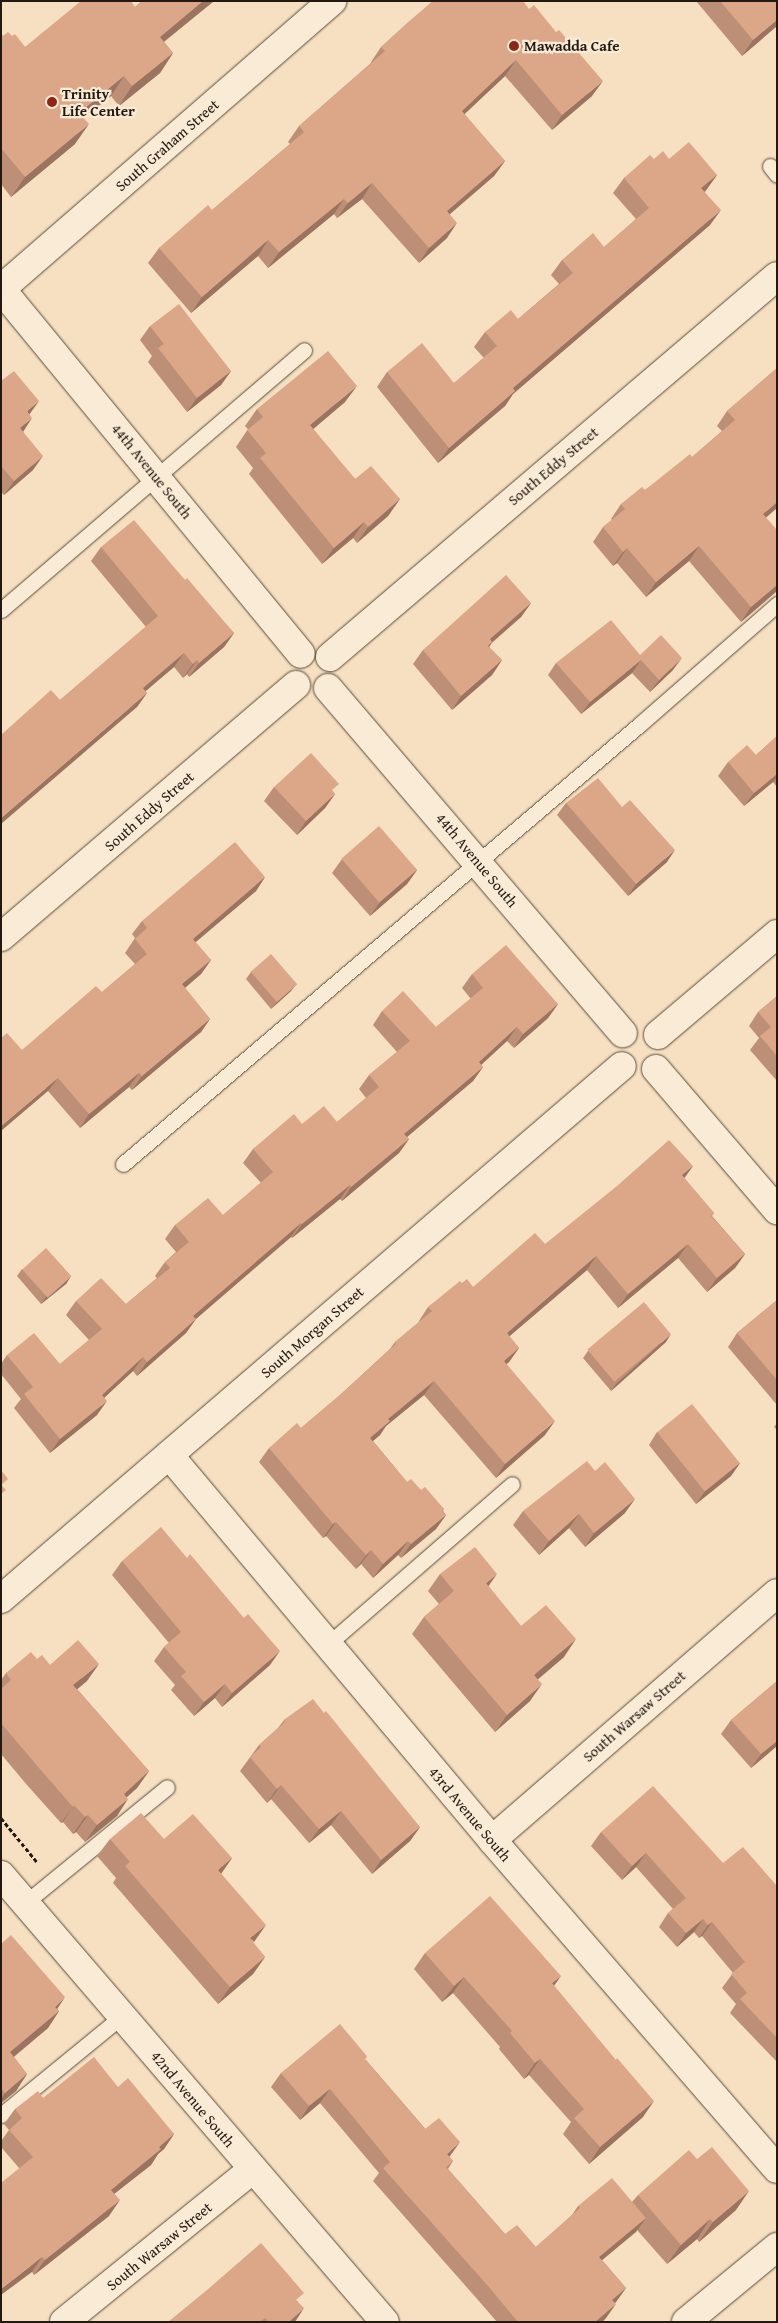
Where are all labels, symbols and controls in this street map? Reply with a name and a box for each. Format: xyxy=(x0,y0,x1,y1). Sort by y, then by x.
place label: Mawadda Cafe xyxy=(524,37,620,55)
marker: Mawadda Cafe xyxy=(508,40,520,52)
place label: Trinity Life Center xyxy=(62,84,135,119)
street label: South Graham Street xyxy=(112,95,222,195)
marker: Trinity Life Center xyxy=(46,96,58,108)
street label: 44th Avenue South xyxy=(108,420,196,522)
street label: South Eddy Street xyxy=(504,423,602,509)
street label: South Eddy Street xyxy=(101,767,197,855)
street label: 44th Avenue South xyxy=(432,809,522,911)
street label: South Morgan Street xyxy=(257,1282,367,1382)
street label: South Warsaw Street xyxy=(579,1666,689,1766)
street label: 43rd Avenue South xyxy=(425,1763,515,1865)
street label: 42nd Avenue South xyxy=(147,2047,239,2151)
street label: South Warsaw Street xyxy=(103,2198,215,2294)

